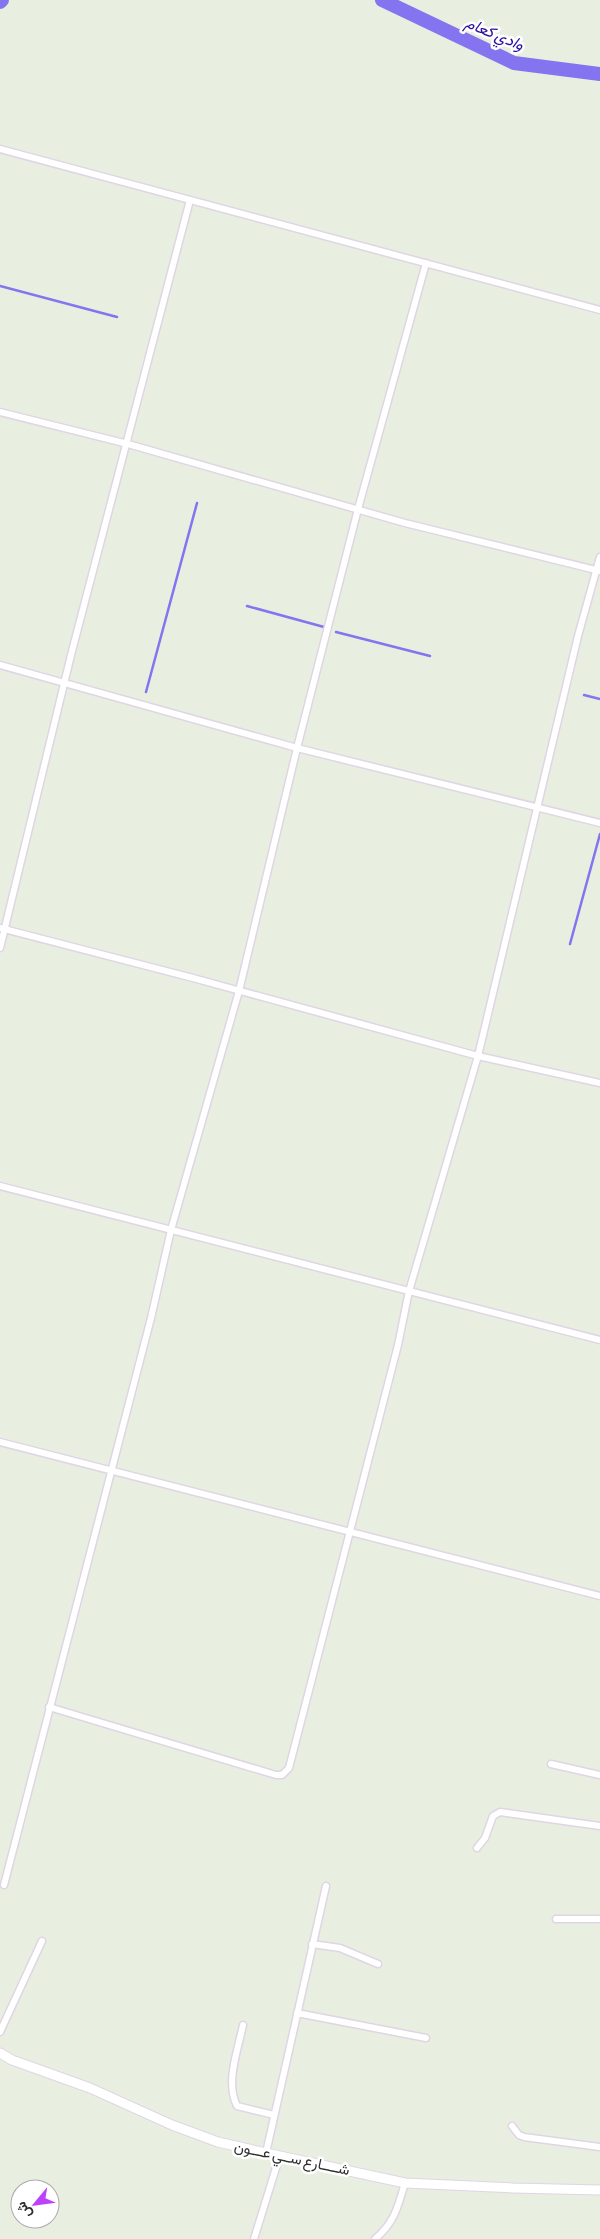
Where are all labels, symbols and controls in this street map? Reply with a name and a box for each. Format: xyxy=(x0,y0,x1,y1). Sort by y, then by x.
water label: وادي كعام xyxy=(460,12,527,58)
street label: شــــارع ســي عـــون xyxy=(232,2137,352,2183)
north arrow xyxy=(10,2179,60,2229)
text: ش xyxy=(12,2198,36,2222)

